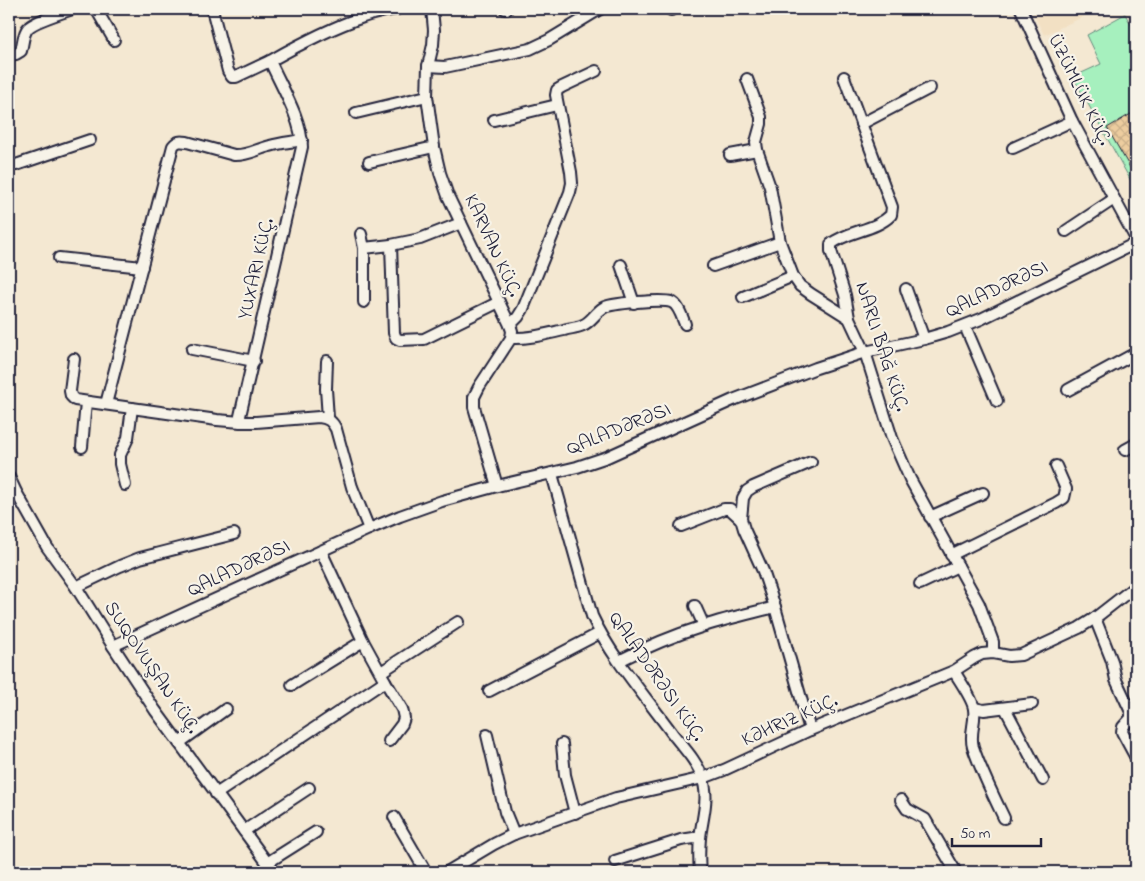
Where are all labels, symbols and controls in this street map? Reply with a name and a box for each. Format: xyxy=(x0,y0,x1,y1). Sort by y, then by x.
street label: ÜZÜMLÜK KÜÇ. xyxy=(1039,29,1119,151)
street label: KARVAN KÜÇ. xyxy=(455,190,529,302)
street label: YUXARI KÜÇ. xyxy=(231,215,283,323)
street label: QALADƏRƏSI xyxy=(941,254,1053,326)
street label: NARLI BAĞ KÜÇ. xyxy=(846,278,916,416)
street label: QALADƏRƏSI xyxy=(562,396,676,464)
street label: QALADƏRƏSI xyxy=(183,533,295,605)
street label: SUQOVUŞAN KÜÇ. xyxy=(96,596,206,740)
street label: QALADƏRƏSI KÜÇ. xyxy=(600,606,712,748)
street label: KƏHRIZ KÜÇ. xyxy=(737,687,843,755)
scale bar xyxy=(952,816,1041,848)
text: 50 m xyxy=(960,823,991,845)

